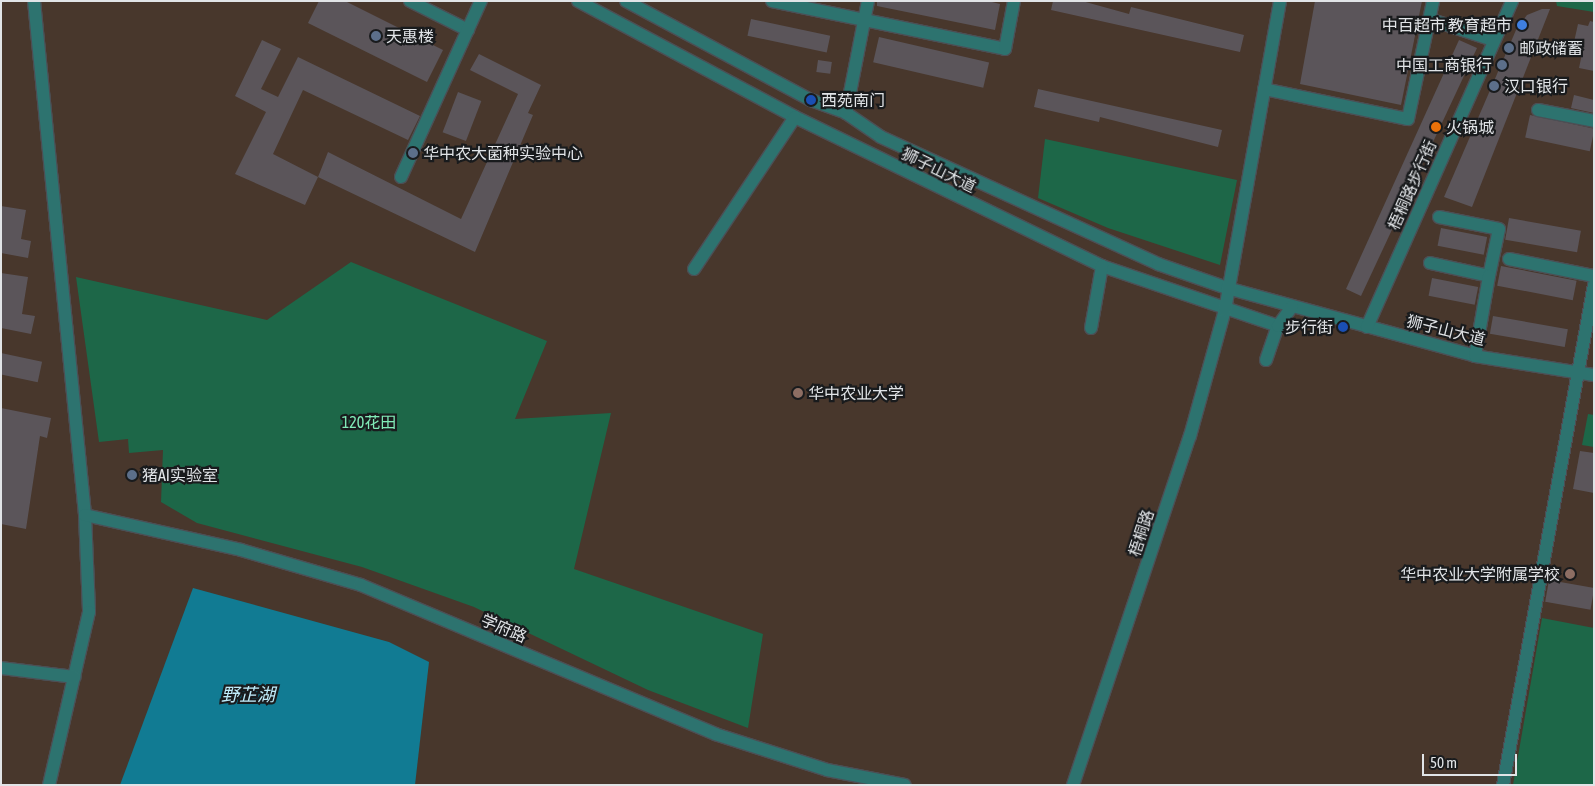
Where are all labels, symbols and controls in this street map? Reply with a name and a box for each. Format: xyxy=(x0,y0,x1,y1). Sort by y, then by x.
place label: 中百超市 教育超市 xyxy=(1382,15,1512,35)
marker: 中百超市 教育超市 xyxy=(1516,19,1528,31)
place label: 天惠楼 xyxy=(386,26,434,46)
marker: 天惠楼 xyxy=(370,30,382,42)
place label: 邮政储蓄 xyxy=(1519,38,1583,58)
marker: 邮政储蓄 xyxy=(1503,42,1515,54)
place label: 中国工商银行 xyxy=(1396,55,1492,75)
marker: 中国工商银行 xyxy=(1496,59,1508,71)
place label: 汉口银行 xyxy=(1504,76,1568,96)
marker: 汉口银行 xyxy=(1488,80,1500,92)
place label: 西苑南门 xyxy=(821,90,885,110)
marker: 西苑南门 xyxy=(805,94,817,106)
place label: 火锅城 xyxy=(1446,117,1494,137)
marker: 火锅城 xyxy=(1430,121,1442,133)
street label: 梧桐路步行街 xyxy=(1384,137,1440,233)
place label: 华中农大菌种实验中心 xyxy=(423,143,583,163)
street label: 狮子山大道 xyxy=(899,144,979,196)
marker: 华中农大菌种实验中心 xyxy=(407,147,419,159)
street label: 狮子山大道 xyxy=(1405,311,1487,349)
place label: 步行街 xyxy=(1285,317,1333,337)
marker: 步行街 xyxy=(1337,321,1349,333)
place label: 华中农业大学 xyxy=(808,383,904,403)
marker: 华中农业大学 xyxy=(792,387,804,399)
park label: 120花田 xyxy=(342,412,396,432)
place label: 猪AI实验室 xyxy=(142,465,218,485)
marker: 猪AI实验室 xyxy=(126,469,138,481)
street label: 梧桐路 xyxy=(1124,507,1158,559)
place label: 华中农业大学附属学校 xyxy=(1400,564,1560,584)
marker: 华中农业大学附属学校 xyxy=(1564,568,1576,580)
street label: 学府路 xyxy=(478,610,530,646)
water label: 野芷湖 xyxy=(221,684,275,706)
scale bar xyxy=(1425,744,1520,776)
text: 50 m xyxy=(1430,754,1457,771)

